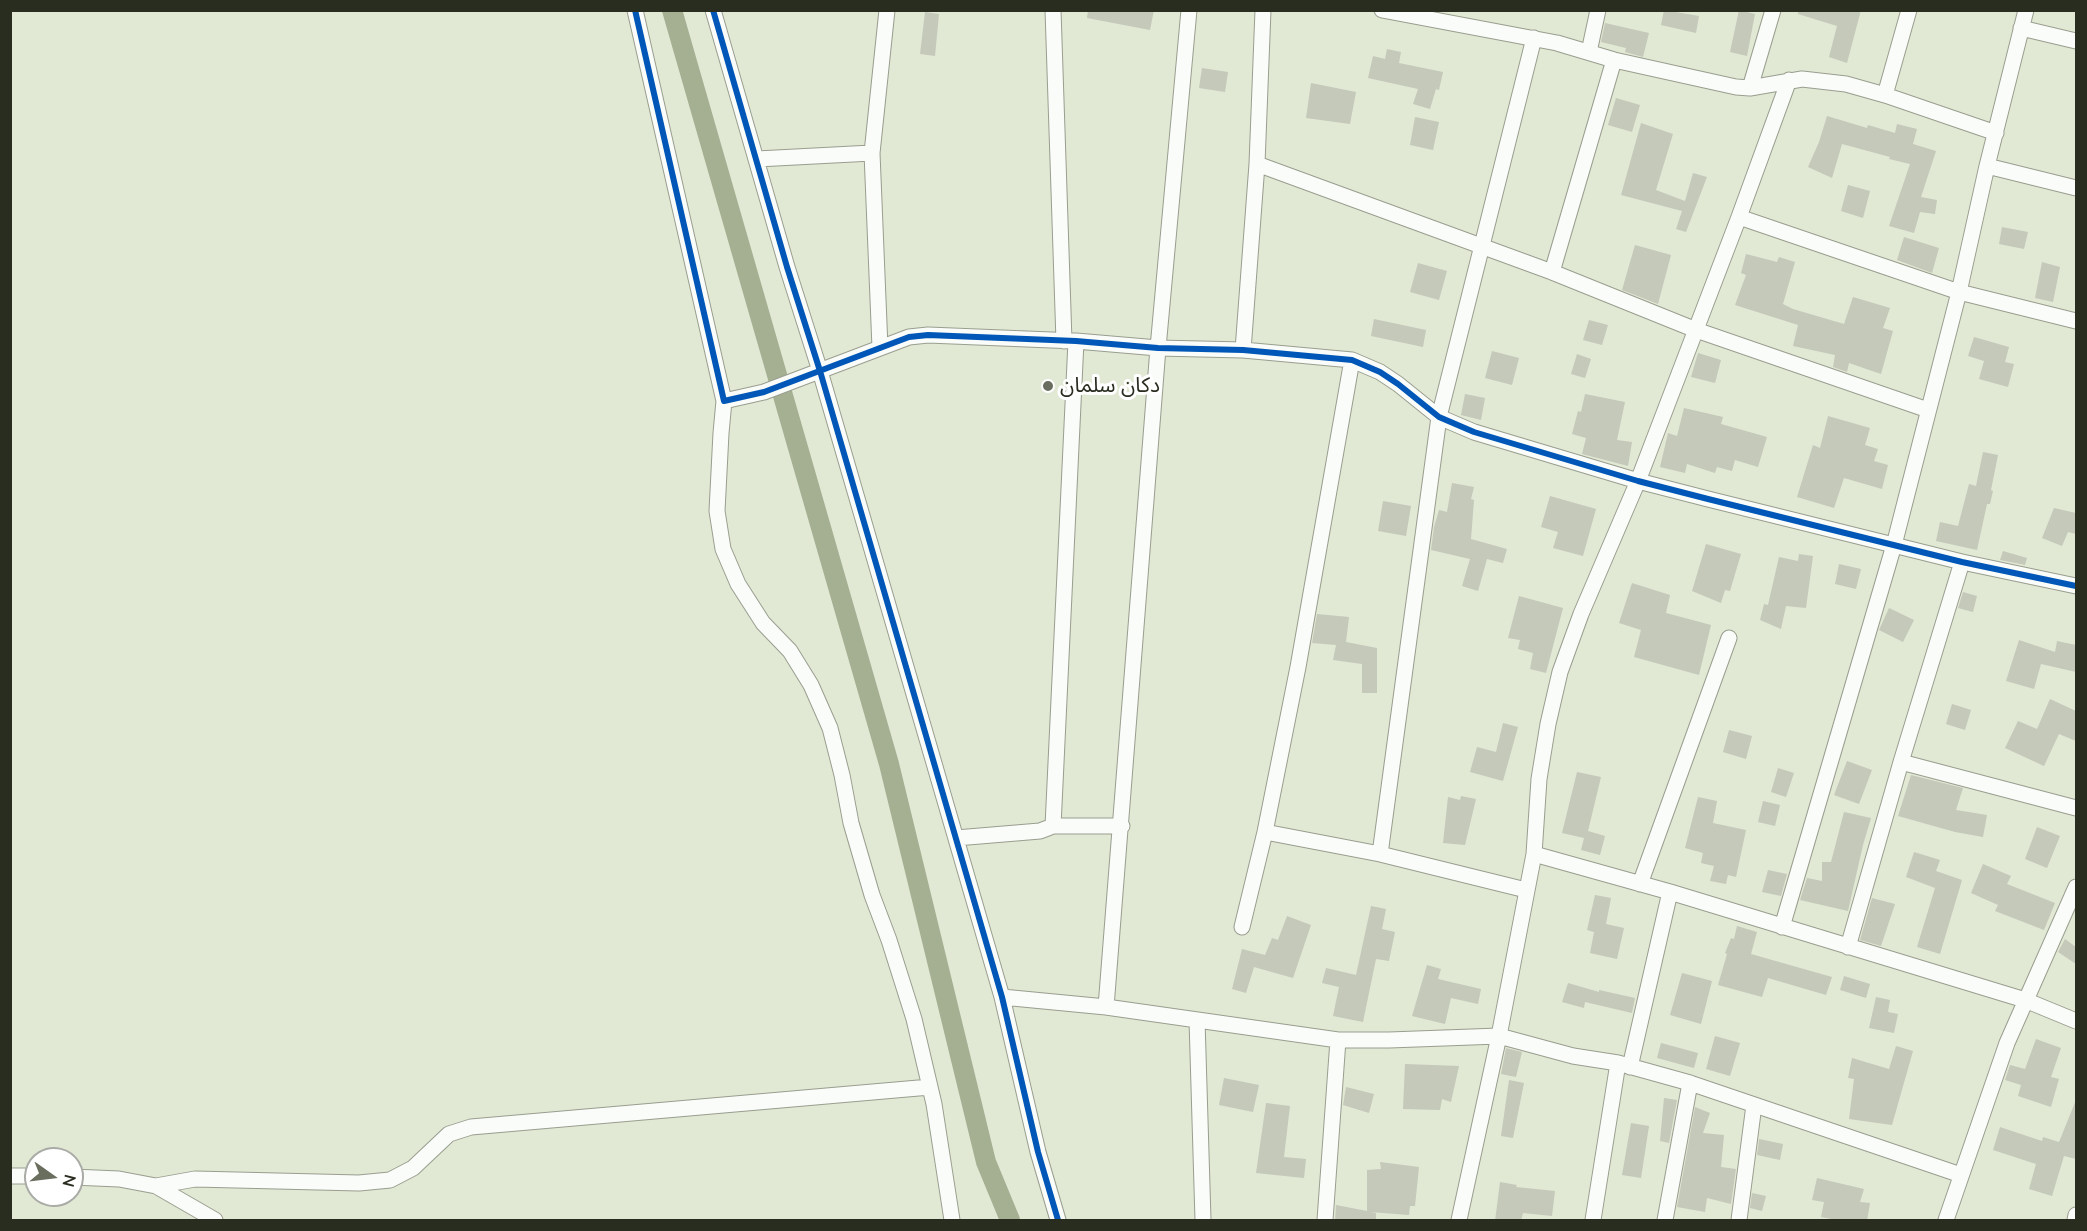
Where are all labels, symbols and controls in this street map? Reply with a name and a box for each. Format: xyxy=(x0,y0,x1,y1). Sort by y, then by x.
place label: دكان سلمان xyxy=(1060,373,1160,399)
marker: دكان سلمان xyxy=(1041,379,1055,393)
north arrow xyxy=(24,1147,84,1207)
text: N xyxy=(58,1173,81,1189)

